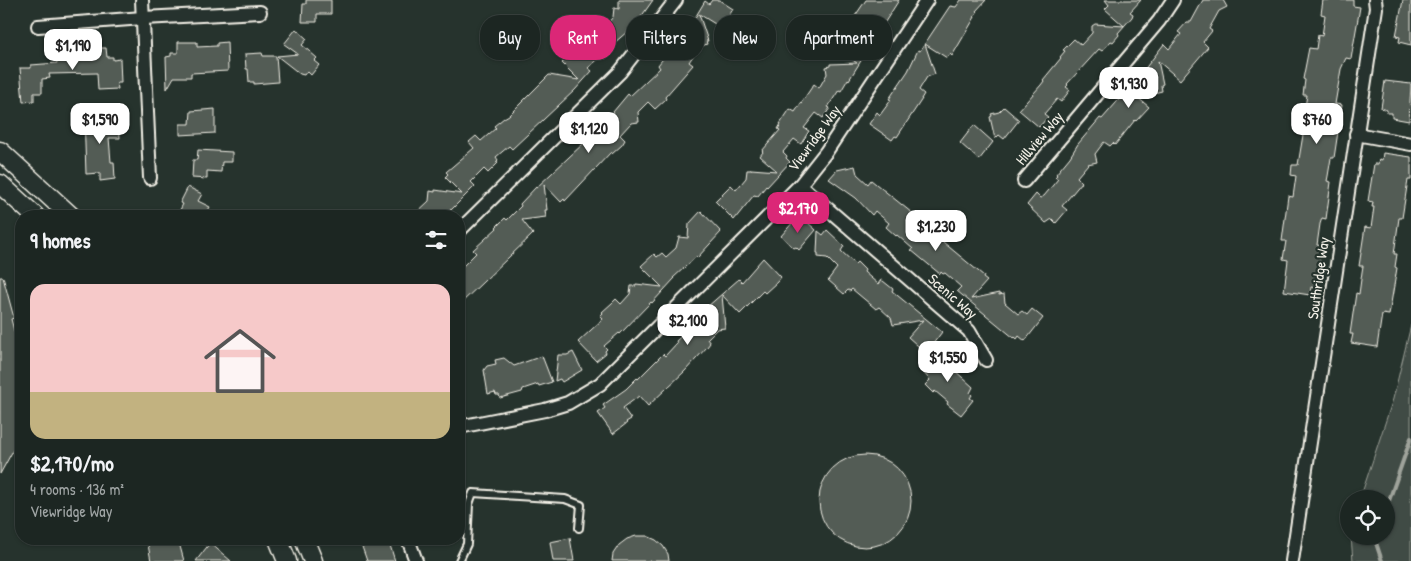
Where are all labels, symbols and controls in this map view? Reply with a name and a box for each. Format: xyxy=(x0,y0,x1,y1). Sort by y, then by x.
chip: Buy xyxy=(480,15,540,60)
chip: Rent xyxy=(550,15,616,60)
chip: Filters xyxy=(626,15,704,60)
chip: New xyxy=(714,15,776,60)
chip: Apartment xyxy=(786,15,892,60)
pin: $1,190 xyxy=(32,28,114,71)
text: $1,190 xyxy=(55,34,91,56)
pin: $1,930 xyxy=(1088,66,1170,109)
text: $1,930 xyxy=(1110,72,1148,94)
street label: Viewridge Way xyxy=(783,101,845,175)
pin: $1,590 xyxy=(59,102,141,145)
pin: $760 xyxy=(1287,102,1347,145)
street label: Hillview Way xyxy=(1010,107,1068,169)
text: $1,590 xyxy=(82,108,118,130)
text: $760 xyxy=(1302,108,1332,130)
pin: $1,120 xyxy=(548,112,630,154)
text: $1,120 xyxy=(570,117,608,139)
pin: $2,170 xyxy=(757,192,839,234)
text: $2,170 xyxy=(778,197,818,219)
pin: $1,230 xyxy=(895,210,977,252)
text: $1,230 xyxy=(917,215,955,237)
text: 9 homes xyxy=(30,226,91,255)
icon: filters xyxy=(422,226,450,254)
street label: Southridge Way xyxy=(1302,235,1334,321)
street label: Scenic Way xyxy=(924,269,982,323)
pin: $2,100 xyxy=(647,304,729,346)
text: $2,100 xyxy=(669,309,707,331)
icon: home xyxy=(195,316,285,406)
pin: $1,550 xyxy=(907,340,989,383)
text: $1,550 xyxy=(929,346,967,368)
text: $2,170/mo xyxy=(30,449,114,478)
text: 4 rooms · 136 m² xyxy=(30,478,124,500)
map controls xyxy=(1340,490,1395,545)
button: locate xyxy=(1340,490,1395,545)
text: Viewridge Way xyxy=(30,500,112,522)

